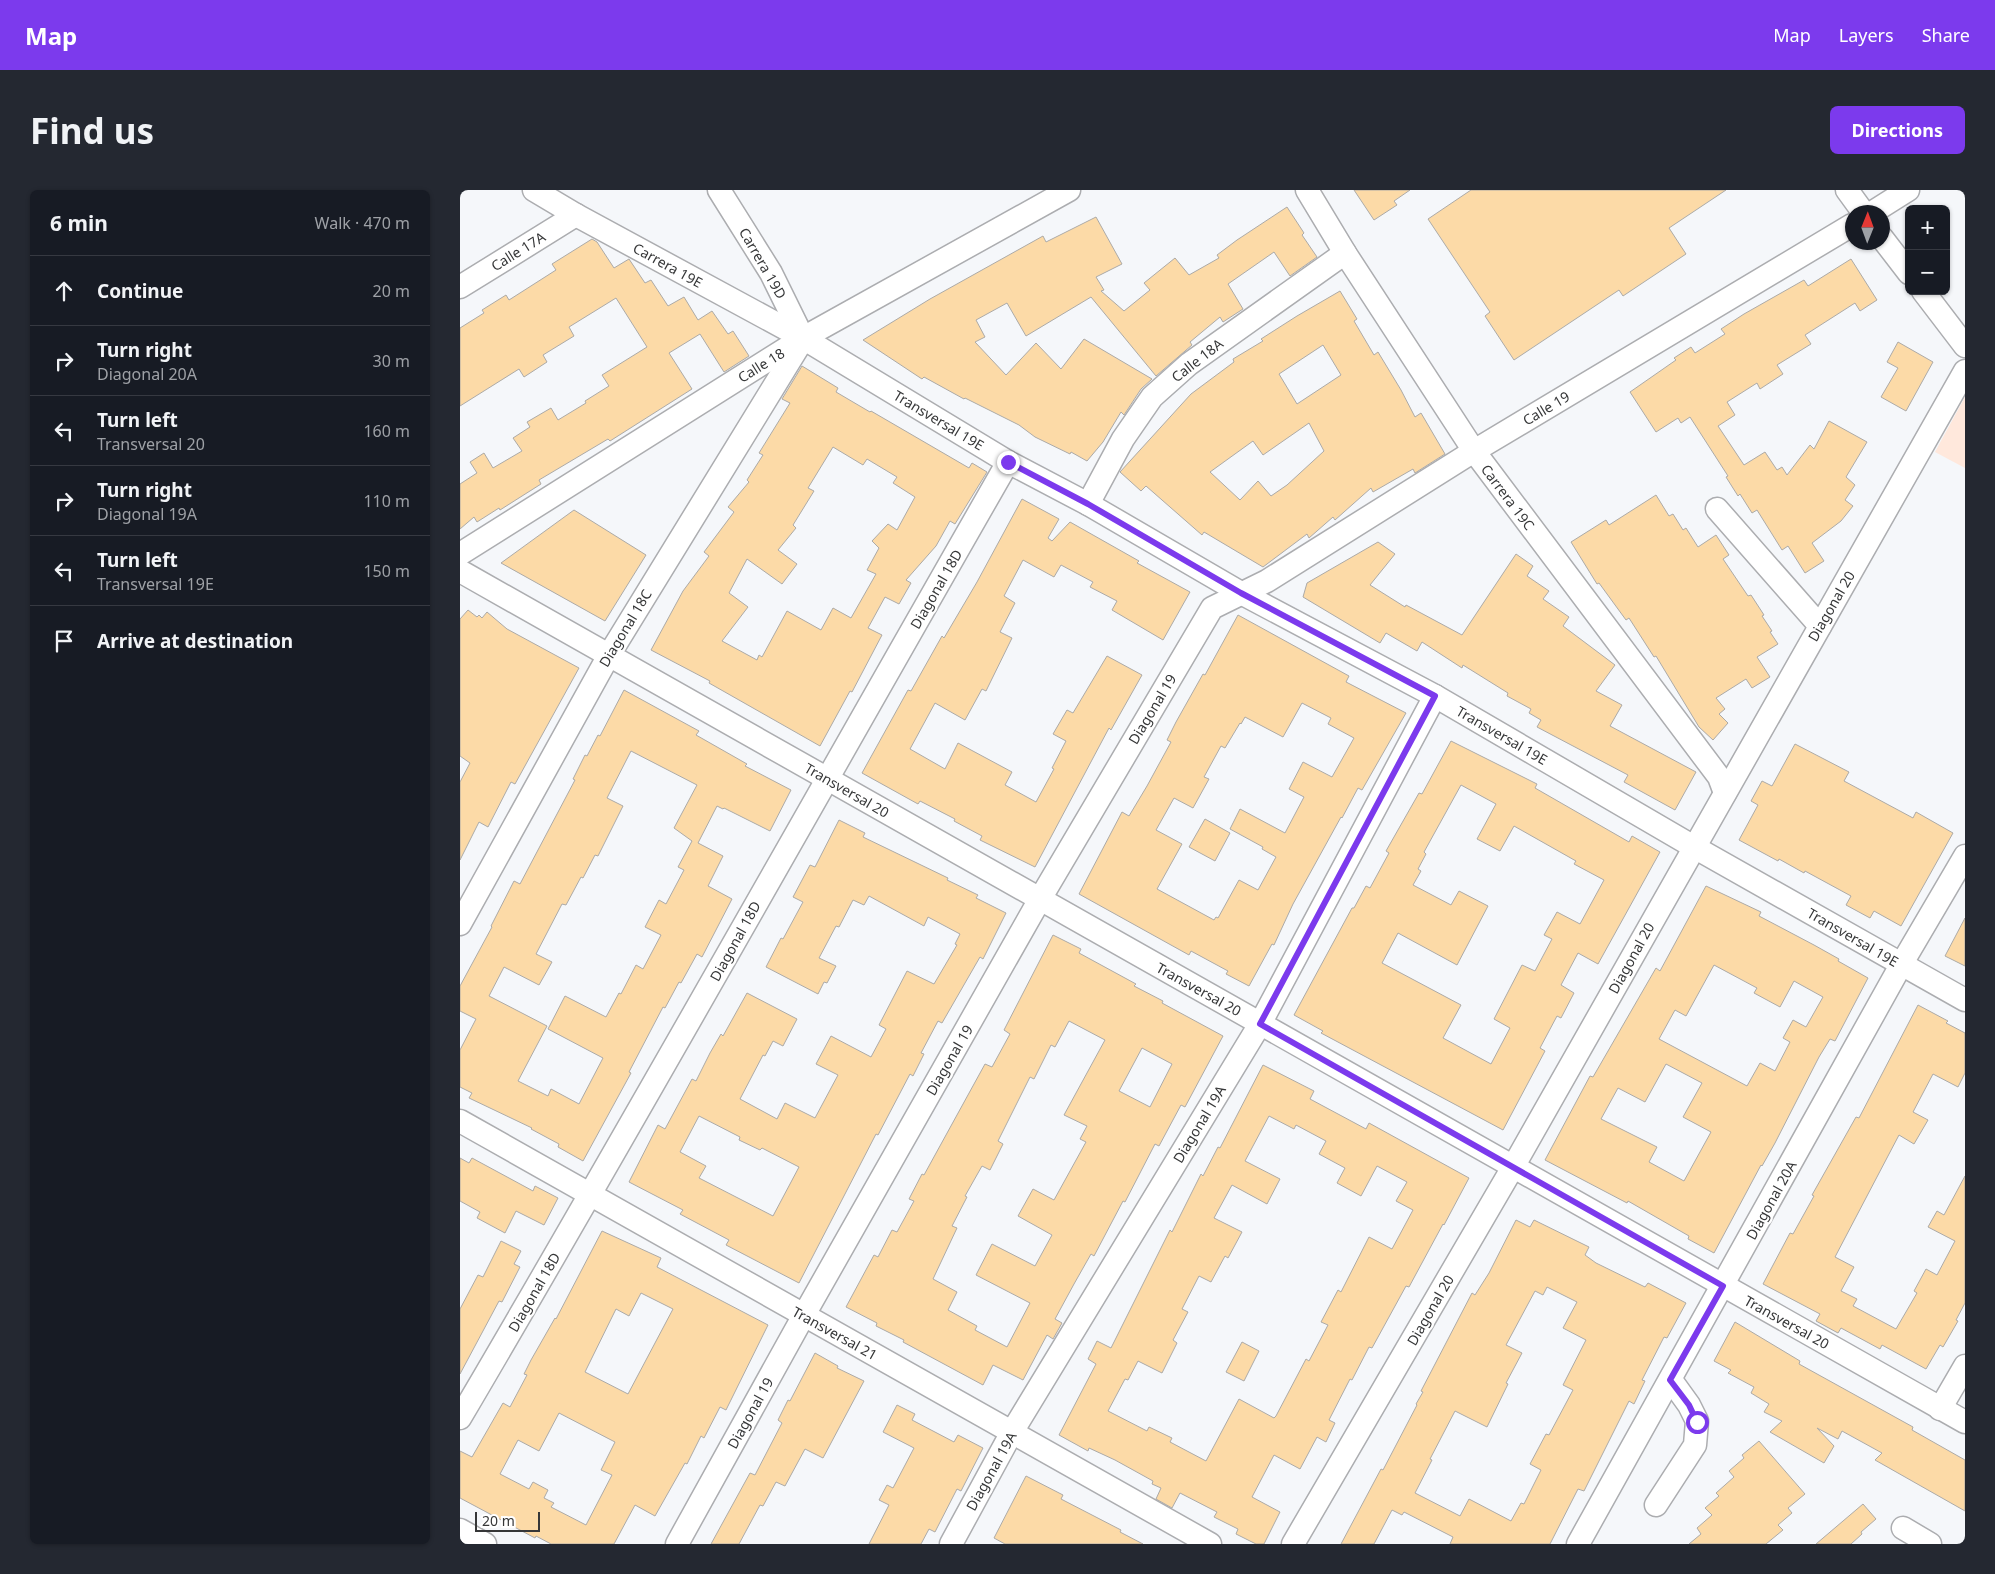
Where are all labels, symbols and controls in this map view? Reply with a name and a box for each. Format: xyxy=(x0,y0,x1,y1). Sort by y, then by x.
text: Map xyxy=(25,19,77,52)
text: Map xyxy=(1773,23,1811,47)
text: Layers xyxy=(1839,23,1894,47)
text: Share xyxy=(1922,23,1970,47)
button: Directions xyxy=(1830,106,1965,154)
text: Find us xyxy=(30,107,154,154)
north arrow xyxy=(1845,205,1890,250)
map controls xyxy=(1905,205,1950,295)
button: + xyxy=(1905,205,1950,250)
text: 6 min xyxy=(50,209,108,237)
text: Walk · 470 m xyxy=(315,212,410,234)
street label: Carrera 19D xyxy=(735,224,791,302)
street label: Calle 17A xyxy=(487,227,549,275)
street label: Carrera 19E xyxy=(630,238,706,292)
button: − xyxy=(1905,250,1950,295)
icon: ahead xyxy=(50,277,78,305)
text: Continue xyxy=(97,278,183,304)
text: 20 m xyxy=(373,280,410,302)
street label: Calle 18A xyxy=(1167,334,1227,386)
text: Turn right xyxy=(97,337,192,363)
street label: Calle 18 xyxy=(734,343,788,387)
icon: right xyxy=(50,347,78,375)
text: 30 m xyxy=(373,350,410,372)
text: Diagonal 20A xyxy=(97,363,197,385)
street label: Transversal 19E xyxy=(890,386,988,454)
street label: Calle 19 xyxy=(1519,387,1573,429)
text: Turn left xyxy=(97,407,178,433)
icon: left xyxy=(50,417,78,445)
text: 160 m xyxy=(363,420,410,442)
text: Transversal 20 xyxy=(97,433,205,455)
route end xyxy=(997,451,1020,474)
street label: Carrera 19C xyxy=(1477,460,1539,534)
text: Turn right xyxy=(97,477,192,503)
icon: right xyxy=(50,487,78,515)
text: 110 m xyxy=(363,490,410,512)
text: Diagonal 19A xyxy=(97,503,197,525)
street label: Diagonal 18D xyxy=(906,546,966,632)
text: Turn left xyxy=(97,547,178,573)
icon: left xyxy=(50,557,78,585)
text: 150 m xyxy=(363,560,410,582)
street label: Diagonal 20 xyxy=(1803,567,1859,645)
text: Transversal 19E xyxy=(97,573,214,595)
street label: Diagonal 18C xyxy=(594,586,656,670)
icon: arrive xyxy=(50,627,78,655)
text: Arrive at destination xyxy=(97,628,293,654)
street label: Diagonal 19 xyxy=(1124,670,1180,748)
street label: Transversal 19E xyxy=(1453,701,1551,769)
street label: Transversal 20 xyxy=(801,758,893,822)
street label: Diagonal 18D xyxy=(705,898,765,984)
street label: Transversal 19E xyxy=(1804,903,1902,971)
street label: Diagonal 20 xyxy=(1604,919,1658,997)
street label: Transversal 20 xyxy=(1153,958,1245,1020)
street label: Diagonal 19 xyxy=(921,1021,977,1099)
street label: Diagonal 19A xyxy=(1168,1082,1230,1166)
street label: Diagonal 20A xyxy=(1741,1157,1801,1243)
street label: Diagonal 18D xyxy=(504,1249,564,1335)
street label: Diagonal 20 xyxy=(1402,1271,1458,1349)
street label: Transversal 20 xyxy=(1741,1291,1833,1353)
street label: Transversal 21 xyxy=(789,1302,881,1364)
street label: Diagonal 19 xyxy=(723,1374,777,1452)
route start xyxy=(1686,1411,1709,1434)
street label: Diagonal 19A xyxy=(961,1428,1021,1514)
scale bar xyxy=(475,1509,540,1532)
text: 20 m xyxy=(482,1511,515,1530)

